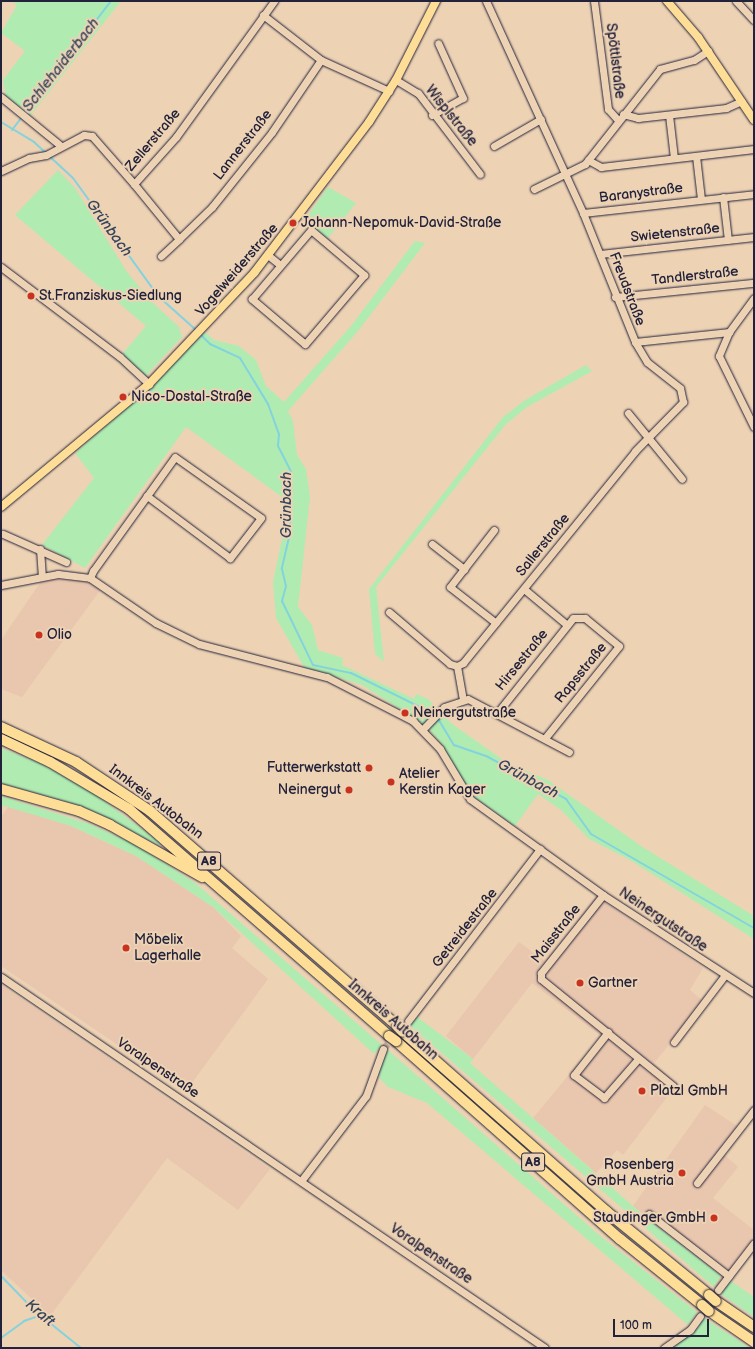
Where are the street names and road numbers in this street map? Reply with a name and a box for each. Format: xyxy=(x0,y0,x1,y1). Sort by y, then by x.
street label: Spöttlstraße xyxy=(602,22,628,100)
street label: Wisplstraße xyxy=(421,82,481,150)
street label: Zellerstraße xyxy=(122,105,184,175)
street label: Lannerstraße xyxy=(210,106,276,184)
street label: Baranystraße xyxy=(598,180,684,206)
street label: Vogelweiderstraße xyxy=(192,220,282,320)
street label: Swietenstraße xyxy=(630,220,720,246)
street label: Freudstraße xyxy=(605,250,649,328)
street label: Tandlerstraße xyxy=(651,263,739,289)
street label: Sallerstraße xyxy=(513,510,573,580)
street label: Hirsestraße xyxy=(492,626,552,694)
street label: Rapsstraße xyxy=(552,639,610,707)
street label: Innkreis Autobahn xyxy=(106,761,206,843)
road number: A8 xyxy=(197,850,221,872)
street label: Neinergutstraße xyxy=(616,884,710,956)
street label: Getreidestraße xyxy=(429,885,501,971)
street label: Maisstraße xyxy=(528,901,584,967)
street label: Innkreis Autobahn xyxy=(345,976,441,1064)
street label: Voralpenstraße xyxy=(114,1034,202,1102)
road number: A8 xyxy=(521,1151,545,1173)
street label: Voralpenstraße xyxy=(387,1220,475,1288)

